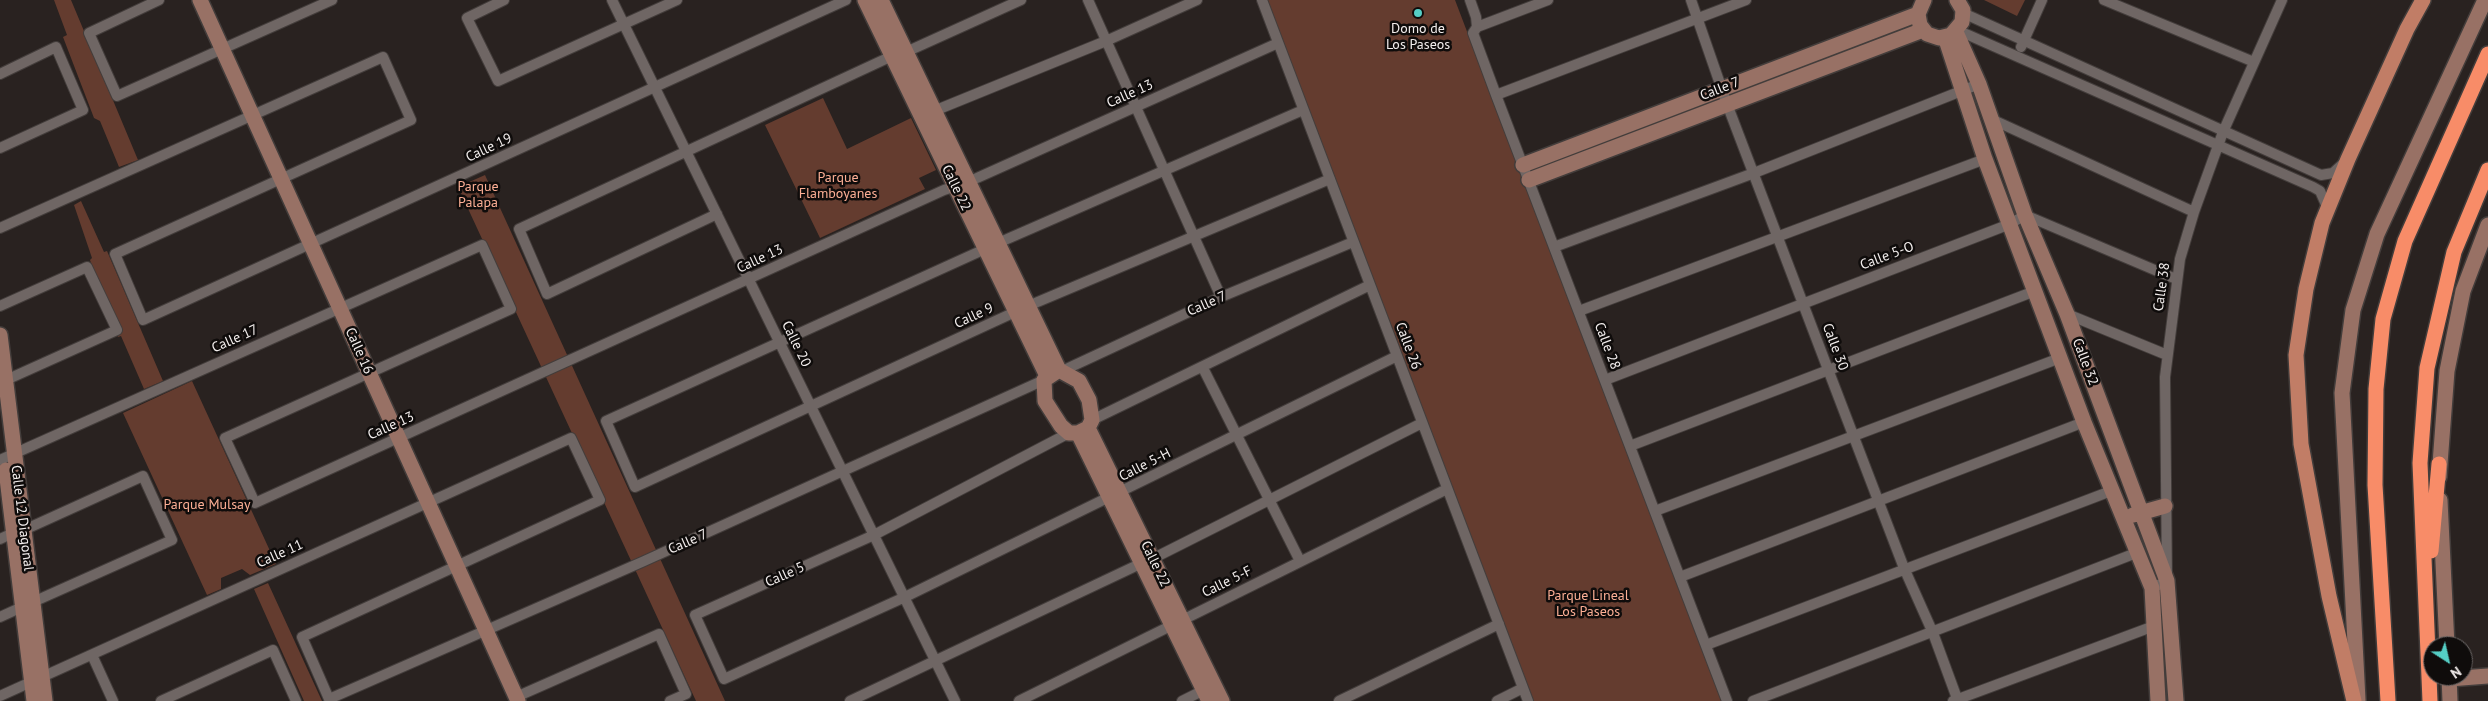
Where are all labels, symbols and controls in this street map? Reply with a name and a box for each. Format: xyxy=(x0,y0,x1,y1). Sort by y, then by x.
marker: Domo de Los Paseos xyxy=(1412,7,1424,19)
place label: Domo de Los Paseos xyxy=(1386,21,1450,54)
street label: Calle 7 xyxy=(1698,74,1742,104)
street label: Calle 13 xyxy=(1104,76,1156,112)
street label: Calle 19 xyxy=(463,130,515,166)
street label: Calle 22 xyxy=(938,162,974,214)
park label: Parque Flamboyanes xyxy=(799,170,877,202)
park label: Parque Palapa xyxy=(457,179,499,212)
street label: Calle 5-O xyxy=(1858,238,1916,274)
street label: Calle 13 xyxy=(734,241,786,277)
street label: Calle 38 xyxy=(2150,262,2174,312)
street label: Calle 7 xyxy=(1185,288,1229,320)
street label: Calle 9 xyxy=(952,300,996,332)
street label: Calle 20 xyxy=(778,318,814,370)
street label: Calle 26 xyxy=(1391,320,1425,372)
street label: Calle 28 xyxy=(1590,320,1624,372)
street label: Calle 17 xyxy=(209,321,261,357)
street label: Calle 30 xyxy=(1818,321,1852,373)
street label: Calle 16 xyxy=(341,325,377,377)
street label: Calle 32 xyxy=(2068,336,2102,388)
street label: Calle 13 xyxy=(365,408,417,444)
street label: Calle 5-H xyxy=(1116,445,1174,485)
street label: Calle 12 Diagonal xyxy=(7,464,37,572)
park label: Parque Mulsay xyxy=(163,497,251,513)
street label: Calle 7 xyxy=(666,526,710,558)
street label: Calle 11 xyxy=(254,536,306,572)
street label: Calle 22 xyxy=(1137,538,1173,590)
street label: Calle 5 xyxy=(763,559,807,591)
street label: Calle 5-F xyxy=(1199,563,1255,601)
park label: Parque Lineal Los Paseos xyxy=(1547,588,1629,620)
north arrow xyxy=(2423,636,2473,686)
text: N xyxy=(2447,662,2465,682)

